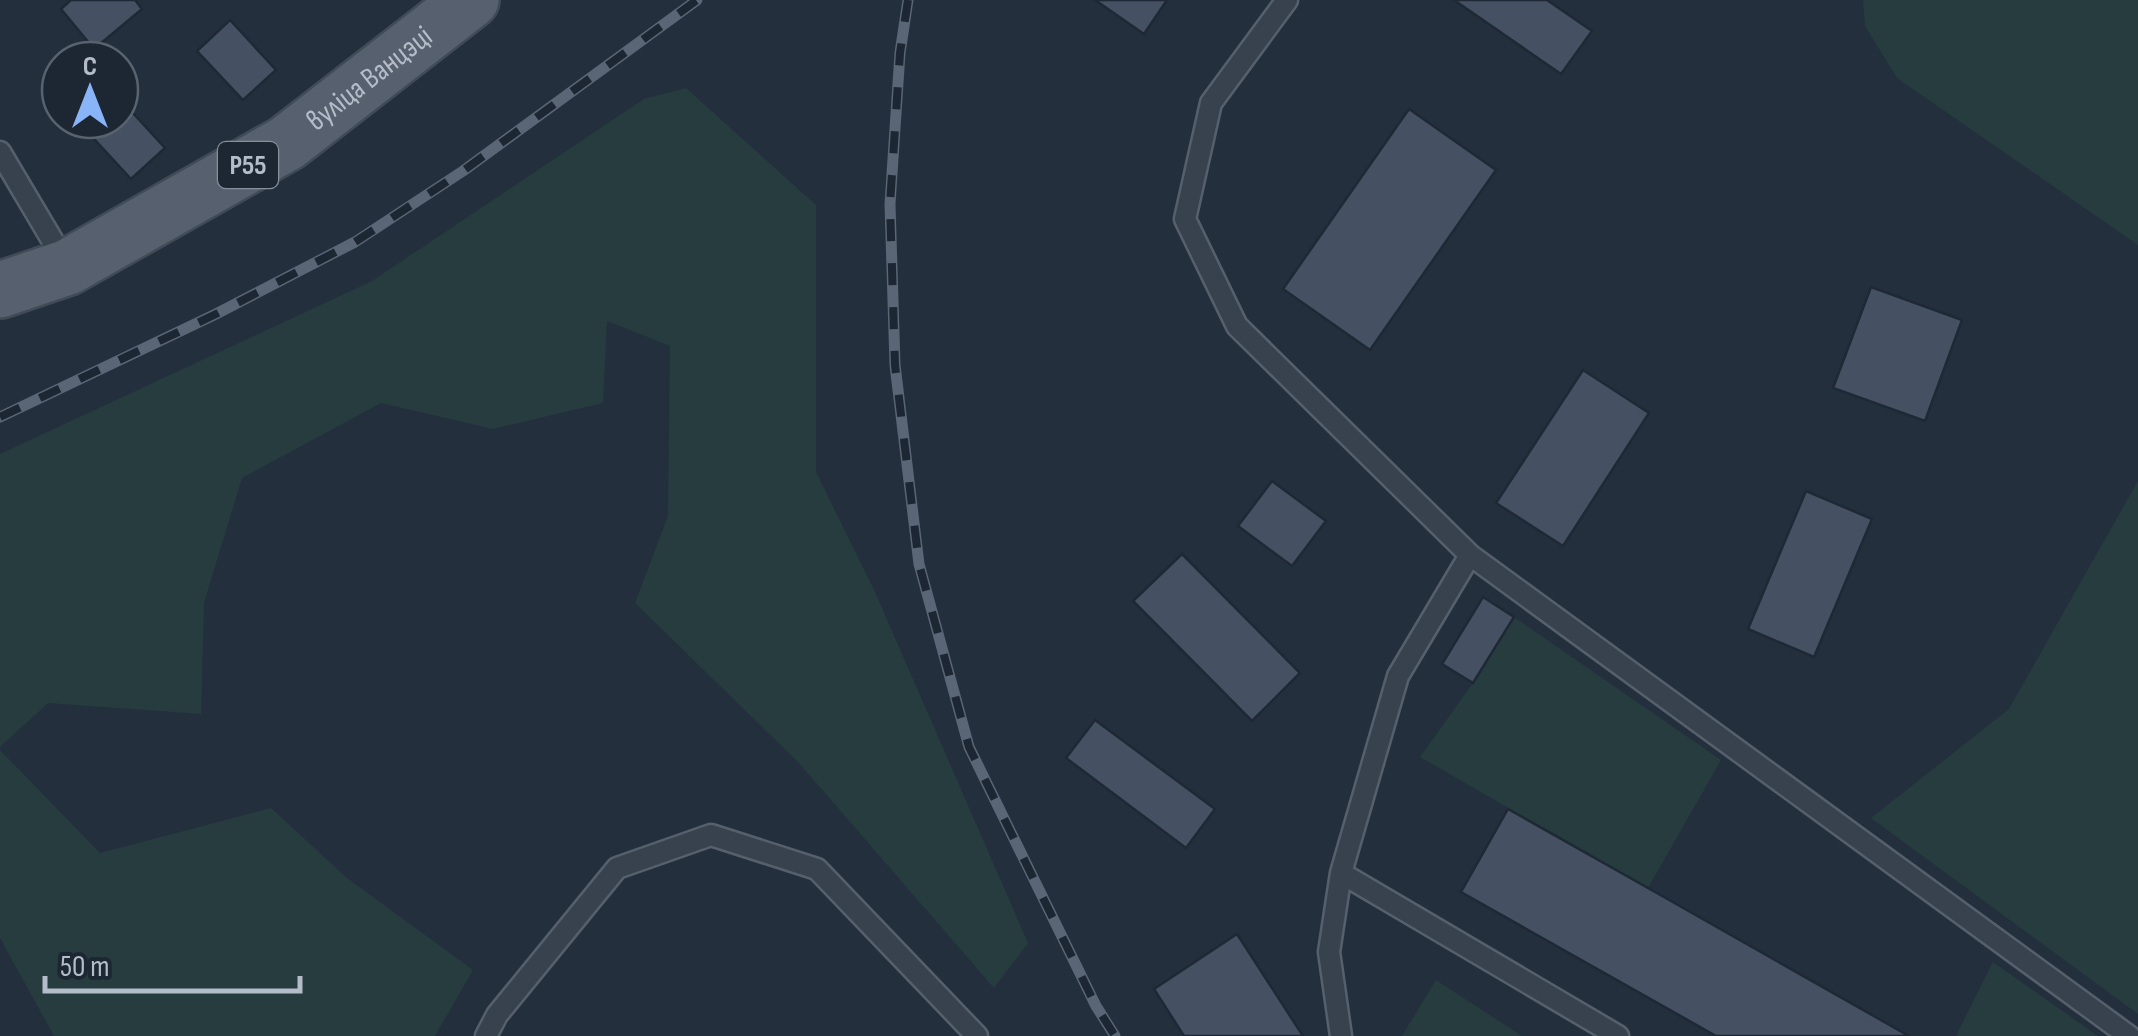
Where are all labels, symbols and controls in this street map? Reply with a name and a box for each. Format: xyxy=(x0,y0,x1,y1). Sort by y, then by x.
street label: вуліца Ванцэці xyxy=(299,19,440,139)
north arrow xyxy=(40,40,140,140)
text: С xyxy=(83,50,97,83)
road number: Р55 xyxy=(218,142,278,188)
scale bar xyxy=(45,931,300,993)
text: 50 m xyxy=(60,949,109,985)

